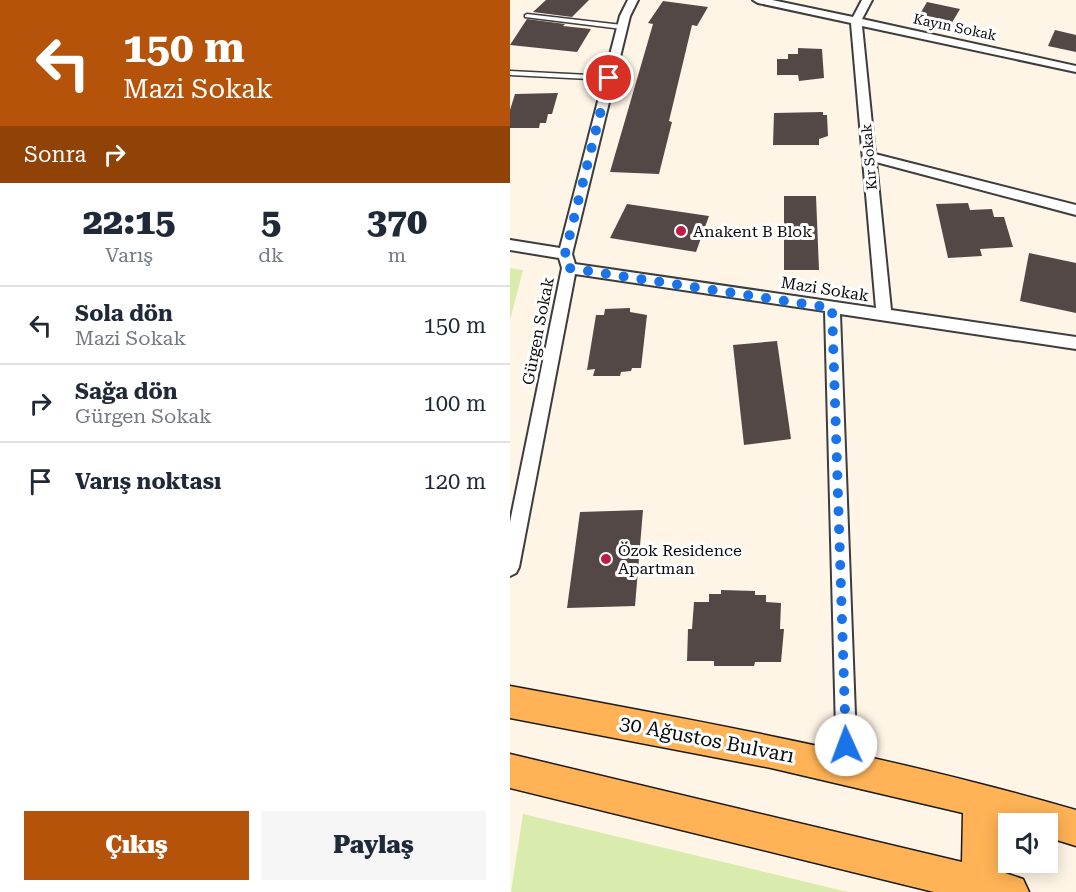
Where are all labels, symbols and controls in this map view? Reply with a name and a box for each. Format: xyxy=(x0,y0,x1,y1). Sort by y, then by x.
street label: Kayın Sokak xyxy=(912,10,998,44)
text: 150 m xyxy=(123,23,245,72)
icon: left xyxy=(24,24,102,102)
pin xyxy=(583,52,634,103)
icon: arrive xyxy=(592,61,625,94)
text: Mazi Sokak xyxy=(123,73,273,105)
street label: Kır Sokak xyxy=(858,123,880,191)
icon: right xyxy=(98,138,131,171)
text: Sonra xyxy=(24,142,86,167)
text: 22:15 xyxy=(83,201,175,243)
text: 5 xyxy=(261,201,281,243)
text: 370 xyxy=(367,201,427,243)
place label: Anakent B Blok xyxy=(693,222,812,241)
marker: Anakent B Blok xyxy=(674,224,688,238)
text: Varış xyxy=(105,243,153,267)
text: dk xyxy=(258,243,284,267)
text: m xyxy=(388,243,406,267)
street label: Mazi Sokak xyxy=(780,273,870,305)
street label: Gürgen Sokak xyxy=(518,275,558,387)
text: Sola dön xyxy=(75,301,173,326)
icon: left xyxy=(24,309,57,342)
text: 150 m xyxy=(423,313,486,338)
text: Mazi Sokak xyxy=(75,326,186,350)
text: Sağa dön xyxy=(75,379,177,404)
icon: right xyxy=(24,387,57,420)
text: 100 m xyxy=(423,391,486,416)
text: Gürgen Sokak xyxy=(75,404,212,428)
icon: arrive xyxy=(24,465,57,498)
text: Varış noktası xyxy=(75,469,221,494)
text: 120 m xyxy=(423,469,486,494)
place label: Özok Residence Apartman xyxy=(618,541,742,578)
marker: Özok Residence Apartman xyxy=(599,552,613,566)
street label: 30 Ağustos Bulvarı xyxy=(618,710,796,768)
position arrow xyxy=(814,713,878,777)
button: Çıkış xyxy=(24,811,249,880)
button: Paylaş xyxy=(261,811,486,880)
map controls xyxy=(998,813,1058,873)
button: sound xyxy=(998,813,1058,873)

